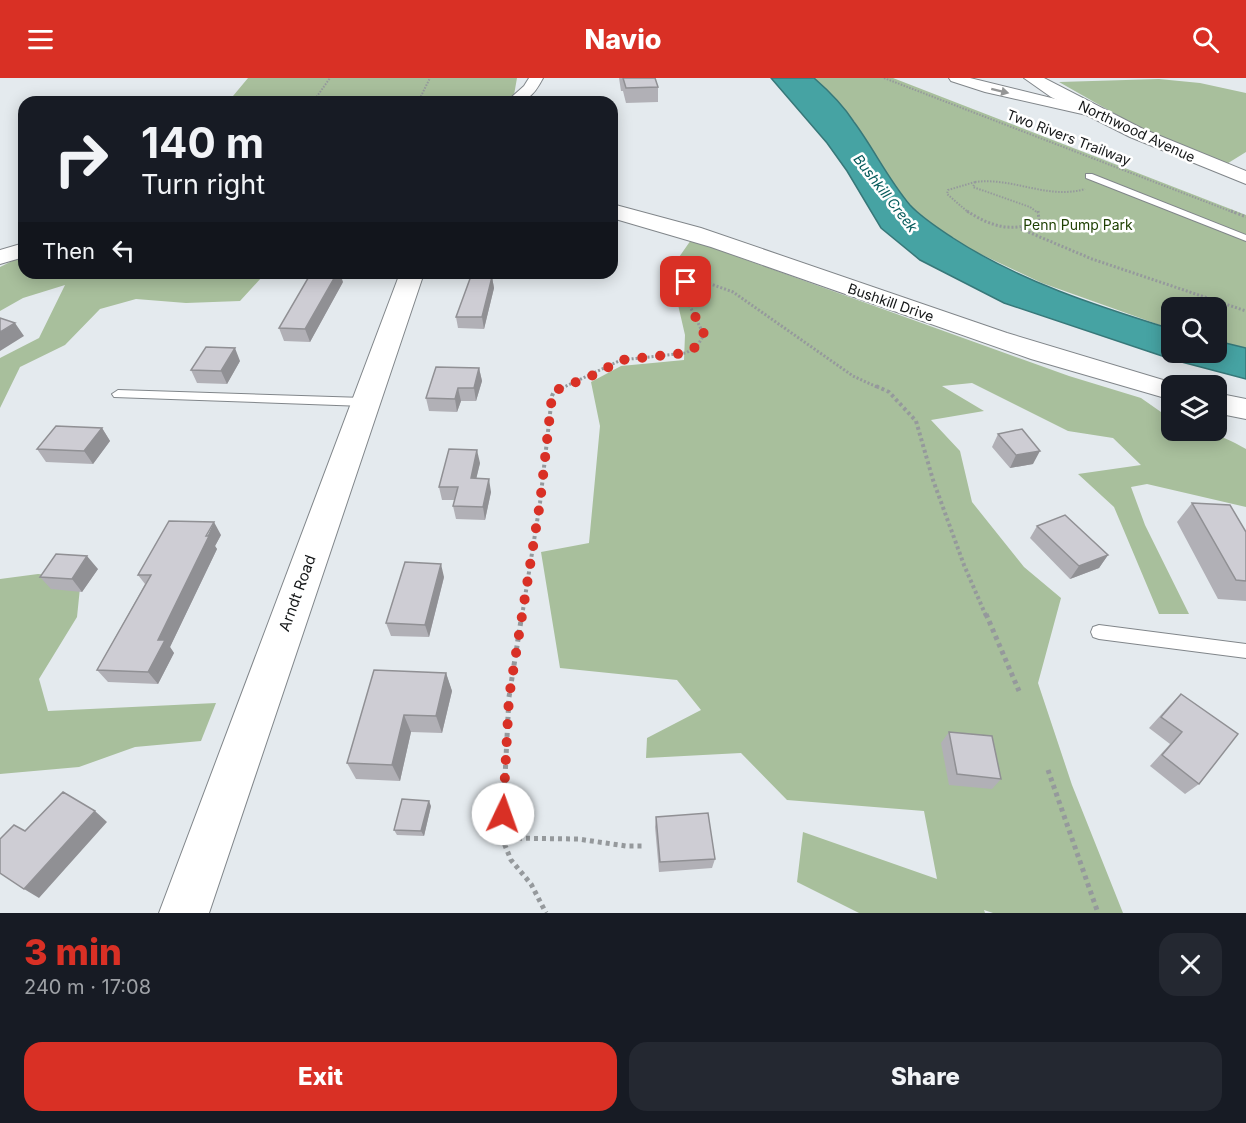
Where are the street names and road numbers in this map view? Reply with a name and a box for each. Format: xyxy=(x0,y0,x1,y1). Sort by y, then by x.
street label: Northwood Avenue xyxy=(1076,96,1198,166)
street label: Two Rivers Trailway xyxy=(1005,105,1134,169)
street label: Bushkill Drive xyxy=(846,279,936,325)
street label: Arndt Road xyxy=(274,552,320,634)

